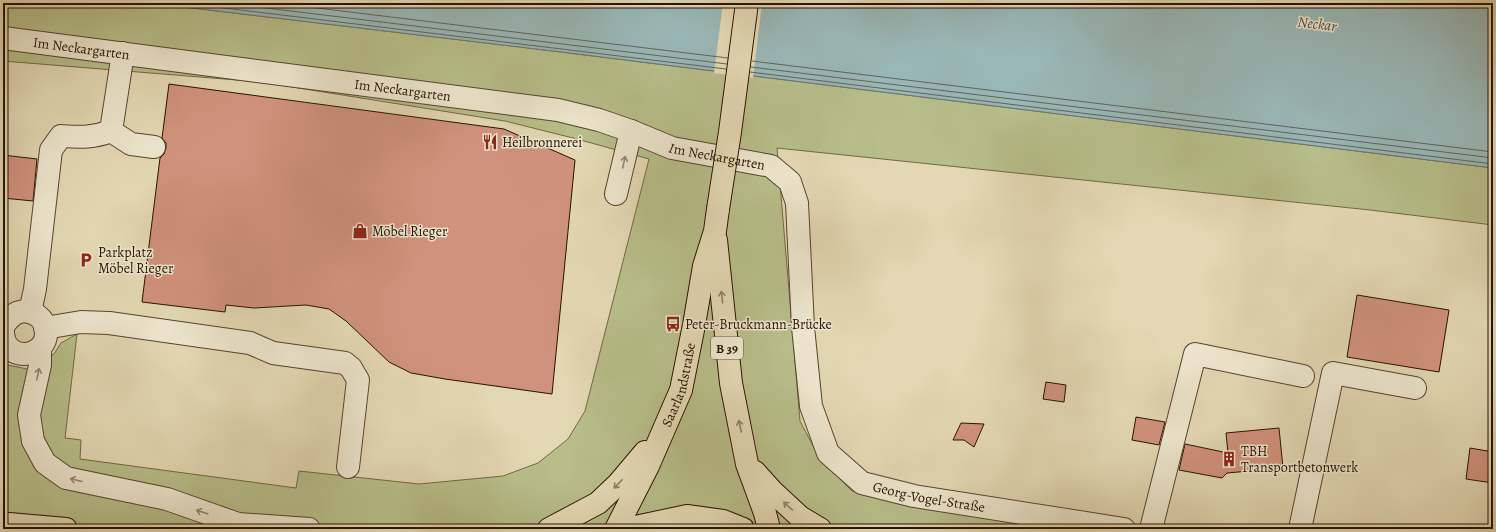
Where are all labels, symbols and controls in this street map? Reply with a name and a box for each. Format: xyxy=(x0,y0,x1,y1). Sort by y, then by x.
water label: Neckar xyxy=(1296,12,1338,36)
street label: Im Neckargarten xyxy=(32,32,131,64)
street label: Im Neckargarten xyxy=(353,74,452,106)
restaurant icon: Heilbronnerei xyxy=(481,133,499,151)
place label: Heilbronnerei xyxy=(502,133,582,152)
street label: Im Neckargarten xyxy=(666,138,767,174)
one-way arrow xyxy=(620,156,628,169)
shop icon: Möbel Rieger xyxy=(351,222,369,240)
place label: Möbel Rieger xyxy=(372,222,448,241)
place label: Parkplatz Möbel Rieger xyxy=(98,243,174,278)
parking icon: Parkplatz Möbel Rieger xyxy=(77,251,95,269)
one-way arrow xyxy=(718,291,726,304)
bus stop icon: Peter-Bruckmann-Brücke xyxy=(664,315,682,333)
place label: Peter-Bruckmann-Brücke xyxy=(685,315,832,334)
road number: B 39 xyxy=(711,337,743,359)
street label: Saarlandstraße xyxy=(657,341,700,430)
one-way arrow xyxy=(34,368,42,381)
one-way arrow xyxy=(735,420,743,433)
place label: TBH Transportbetonwerk xyxy=(1241,442,1358,477)
building icon: TBH Transportbetonwerk xyxy=(1220,450,1238,468)
one-way arrow xyxy=(70,476,83,484)
street label: Georg-Vogel-Straße xyxy=(871,477,986,517)
one-way arrow xyxy=(613,479,623,489)
one-way arrow xyxy=(783,501,793,511)
one-way arrow xyxy=(196,508,209,515)

